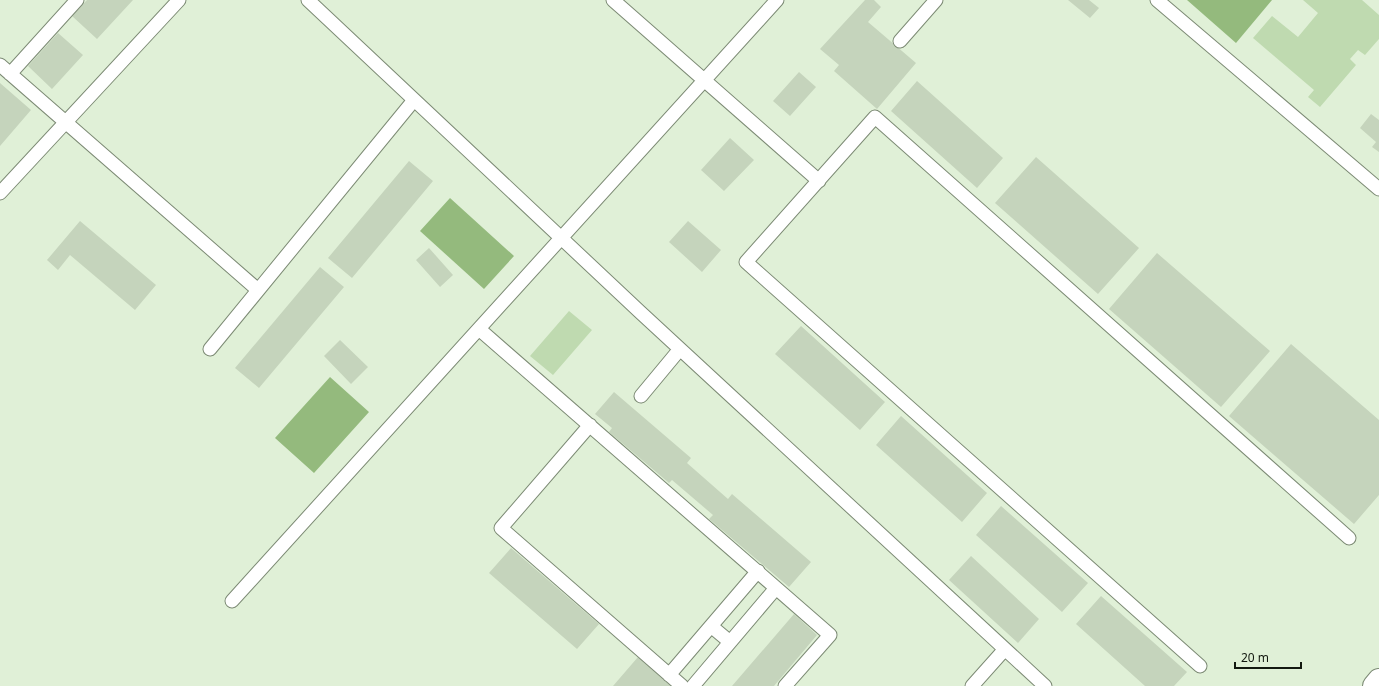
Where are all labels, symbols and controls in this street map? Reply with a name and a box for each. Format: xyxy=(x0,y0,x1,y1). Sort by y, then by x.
scale bar xyxy=(1235,644,1301,670)
text: 20 m xyxy=(1241,649,1269,666)

